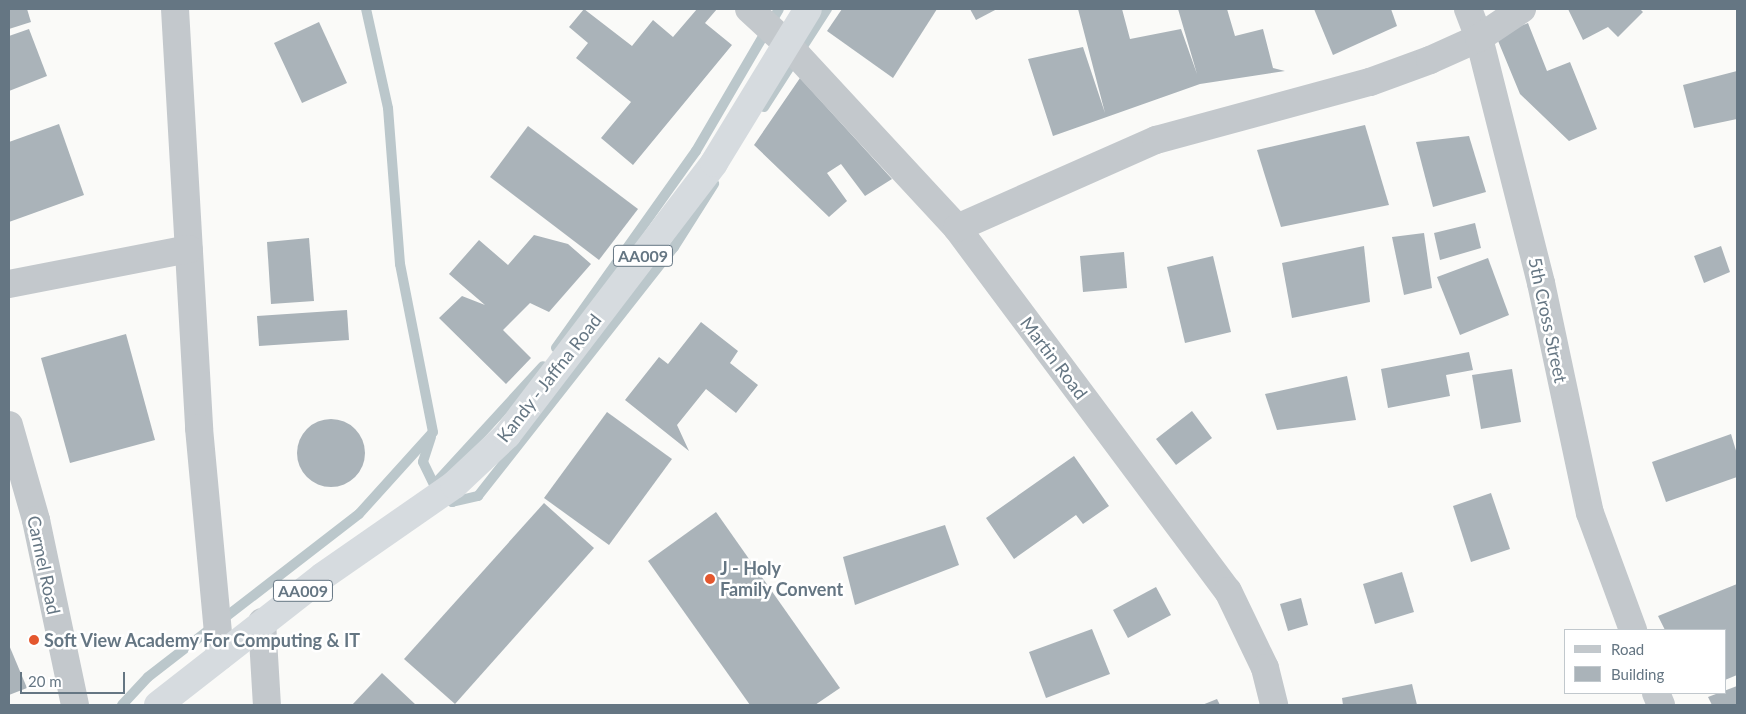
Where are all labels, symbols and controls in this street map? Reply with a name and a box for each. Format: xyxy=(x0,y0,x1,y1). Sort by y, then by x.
road number: AA009 xyxy=(612,242,674,270)
street label: 5th Cross Street xyxy=(1524,255,1572,385)
street label: Kandy - Jaffna Road xyxy=(492,309,606,447)
street label: Martin Road xyxy=(1016,313,1092,403)
street label: Carmel Road xyxy=(23,514,65,616)
place label: J - Holy Family Convent xyxy=(720,558,844,600)
marker: J - Holy Family Convent xyxy=(704,573,716,585)
road number: AA009 xyxy=(272,578,334,604)
place label: Soft View Academy For Computing & IT xyxy=(44,629,363,651)
legend xyxy=(1564,629,1726,694)
marker: Soft View Academy For Computing & IT xyxy=(28,634,40,646)
text: Road xyxy=(1611,640,1644,658)
scale bar xyxy=(22,662,128,694)
text: Building xyxy=(1611,665,1664,683)
text: 20 m xyxy=(28,672,62,690)

